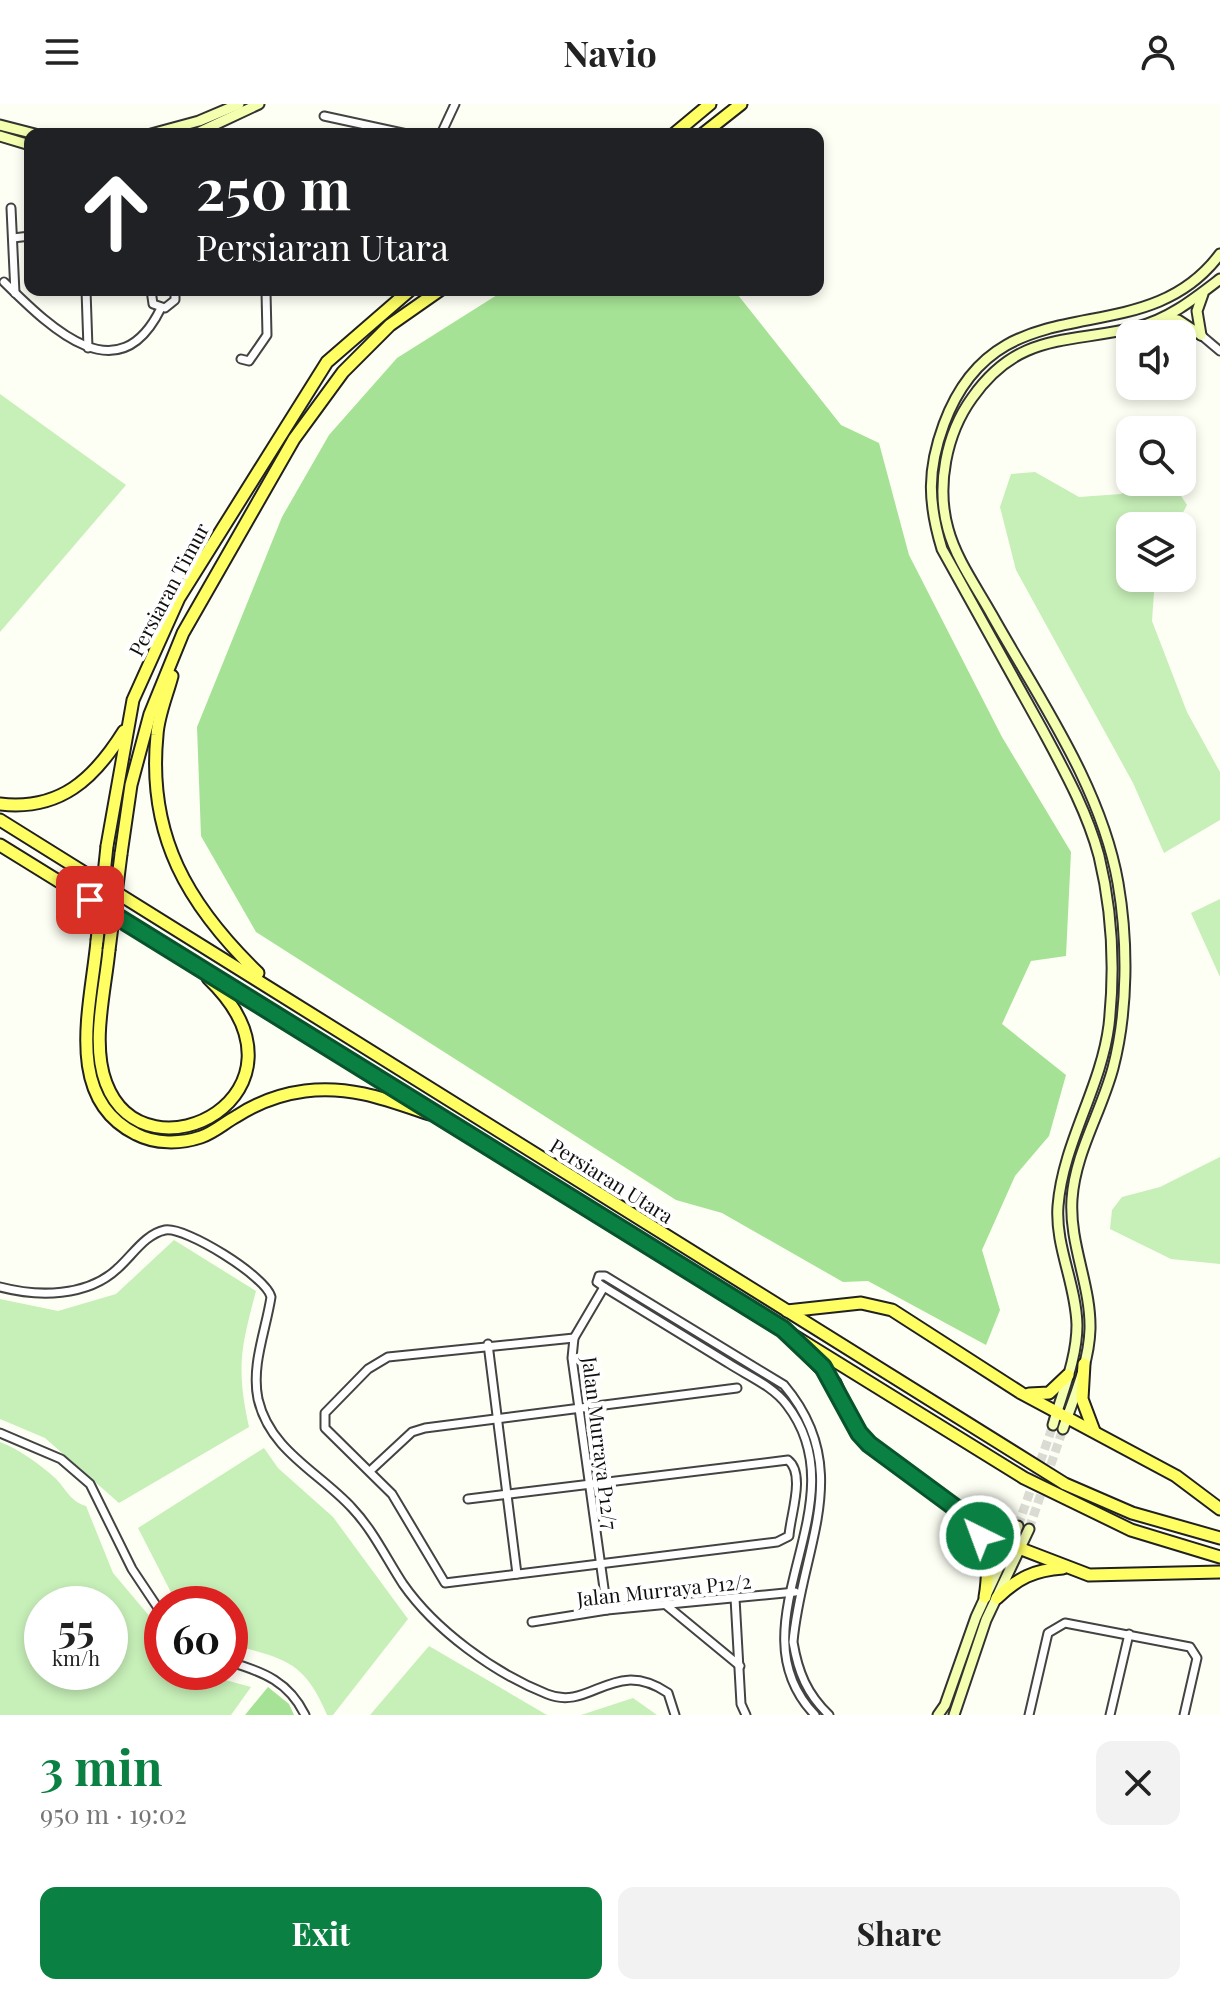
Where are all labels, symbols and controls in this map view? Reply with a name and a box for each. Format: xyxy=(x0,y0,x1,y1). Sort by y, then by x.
text: Navio xyxy=(563,28,657,76)
icon: menu xyxy=(40,30,84,74)
icon: person xyxy=(1136,30,1180,74)
text: 250 m xyxy=(196,150,351,225)
icon: ahead xyxy=(64,160,168,264)
text: Persiaran Utara xyxy=(196,222,449,270)
map controls xyxy=(1116,320,1196,592)
button: sound xyxy=(1116,320,1196,400)
button: search xyxy=(1116,416,1196,496)
button: layers xyxy=(1116,512,1196,592)
street label: Persiaran Timur xyxy=(122,518,214,660)
pin xyxy=(56,866,124,934)
icon: arrive xyxy=(68,878,112,922)
street label: Persiaran Utara xyxy=(545,1131,679,1229)
street label: Jalan Murraya P12/7 xyxy=(577,1354,625,1531)
position arrow xyxy=(938,1494,1022,1578)
street label: Jalan Murraya P12/2 xyxy=(575,1566,752,1612)
speed limit sign: 60 xyxy=(144,1586,248,1690)
text: 55 xyxy=(58,1601,94,1654)
text: km/h xyxy=(52,1644,100,1671)
text: 3 min xyxy=(40,1734,162,1798)
button: close xyxy=(1096,1741,1180,1825)
text: 950 m · 19:02 xyxy=(40,1796,187,1831)
button: Exit xyxy=(40,1887,602,1979)
button: Share xyxy=(618,1887,1180,1979)

